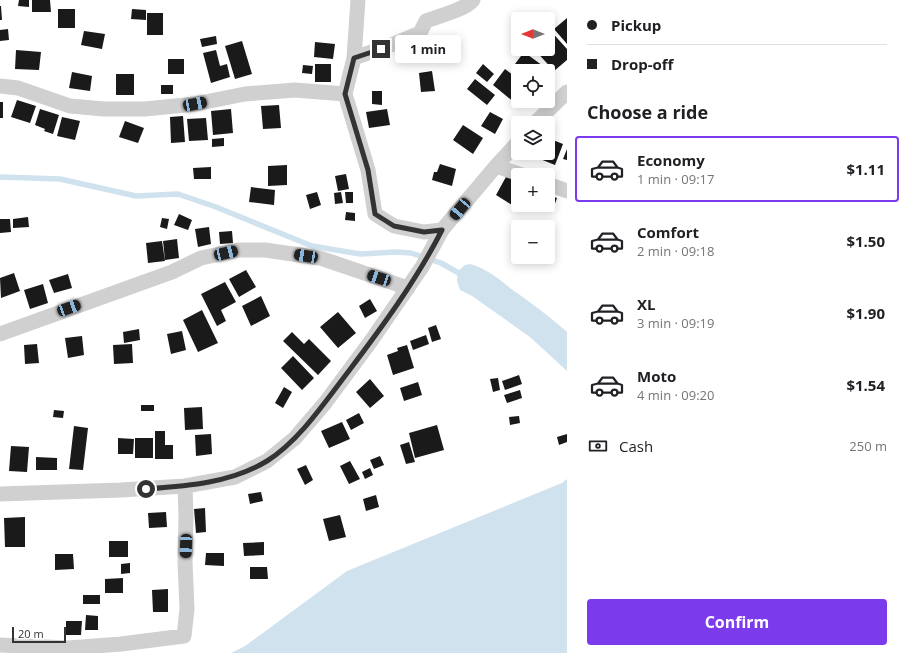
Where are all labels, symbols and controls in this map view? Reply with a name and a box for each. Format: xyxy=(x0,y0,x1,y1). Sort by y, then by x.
north arrow xyxy=(511,12,555,56)
map controls xyxy=(511,12,555,264)
text: Pickup xyxy=(611,15,661,35)
callout: 1 min xyxy=(395,35,461,63)
route end xyxy=(372,40,390,58)
text: 1 min xyxy=(410,40,446,58)
text: Drop-off xyxy=(611,54,673,74)
button: locate xyxy=(511,64,555,108)
car xyxy=(182,96,208,112)
text: Choose a ride xyxy=(587,100,708,124)
button: layers xyxy=(511,116,555,160)
text: Economy xyxy=(637,150,705,170)
icon: car xyxy=(589,151,625,187)
text: $1.11 xyxy=(846,159,885,179)
button: + xyxy=(511,168,555,212)
text: 1 min · 09:17 xyxy=(637,170,714,188)
car xyxy=(448,196,472,222)
button: − xyxy=(511,220,555,264)
text: Comfort xyxy=(637,222,699,242)
icon: car xyxy=(589,223,625,259)
text: $1.50 xyxy=(846,231,885,251)
text: 2 min · 09:18 xyxy=(637,242,714,260)
car xyxy=(213,244,239,262)
car xyxy=(293,248,319,264)
car xyxy=(366,269,392,287)
text: XL xyxy=(637,294,655,314)
icon: car xyxy=(589,295,625,331)
car xyxy=(56,298,82,318)
text: $1.90 xyxy=(846,303,885,323)
text: 3 min · 09:19 xyxy=(637,314,714,332)
text: Moto xyxy=(637,366,676,386)
icon: car xyxy=(589,367,625,403)
text: $1.54 xyxy=(846,375,885,395)
text: 4 min · 09:20 xyxy=(637,386,714,404)
icon: cash xyxy=(587,435,609,457)
text: Cash xyxy=(619,436,653,456)
text: 250 m xyxy=(849,437,887,455)
route start xyxy=(137,480,155,498)
car xyxy=(180,534,192,558)
button: Confirm xyxy=(587,599,887,645)
scale bar xyxy=(12,625,66,644)
text: 20 m xyxy=(18,626,44,641)

